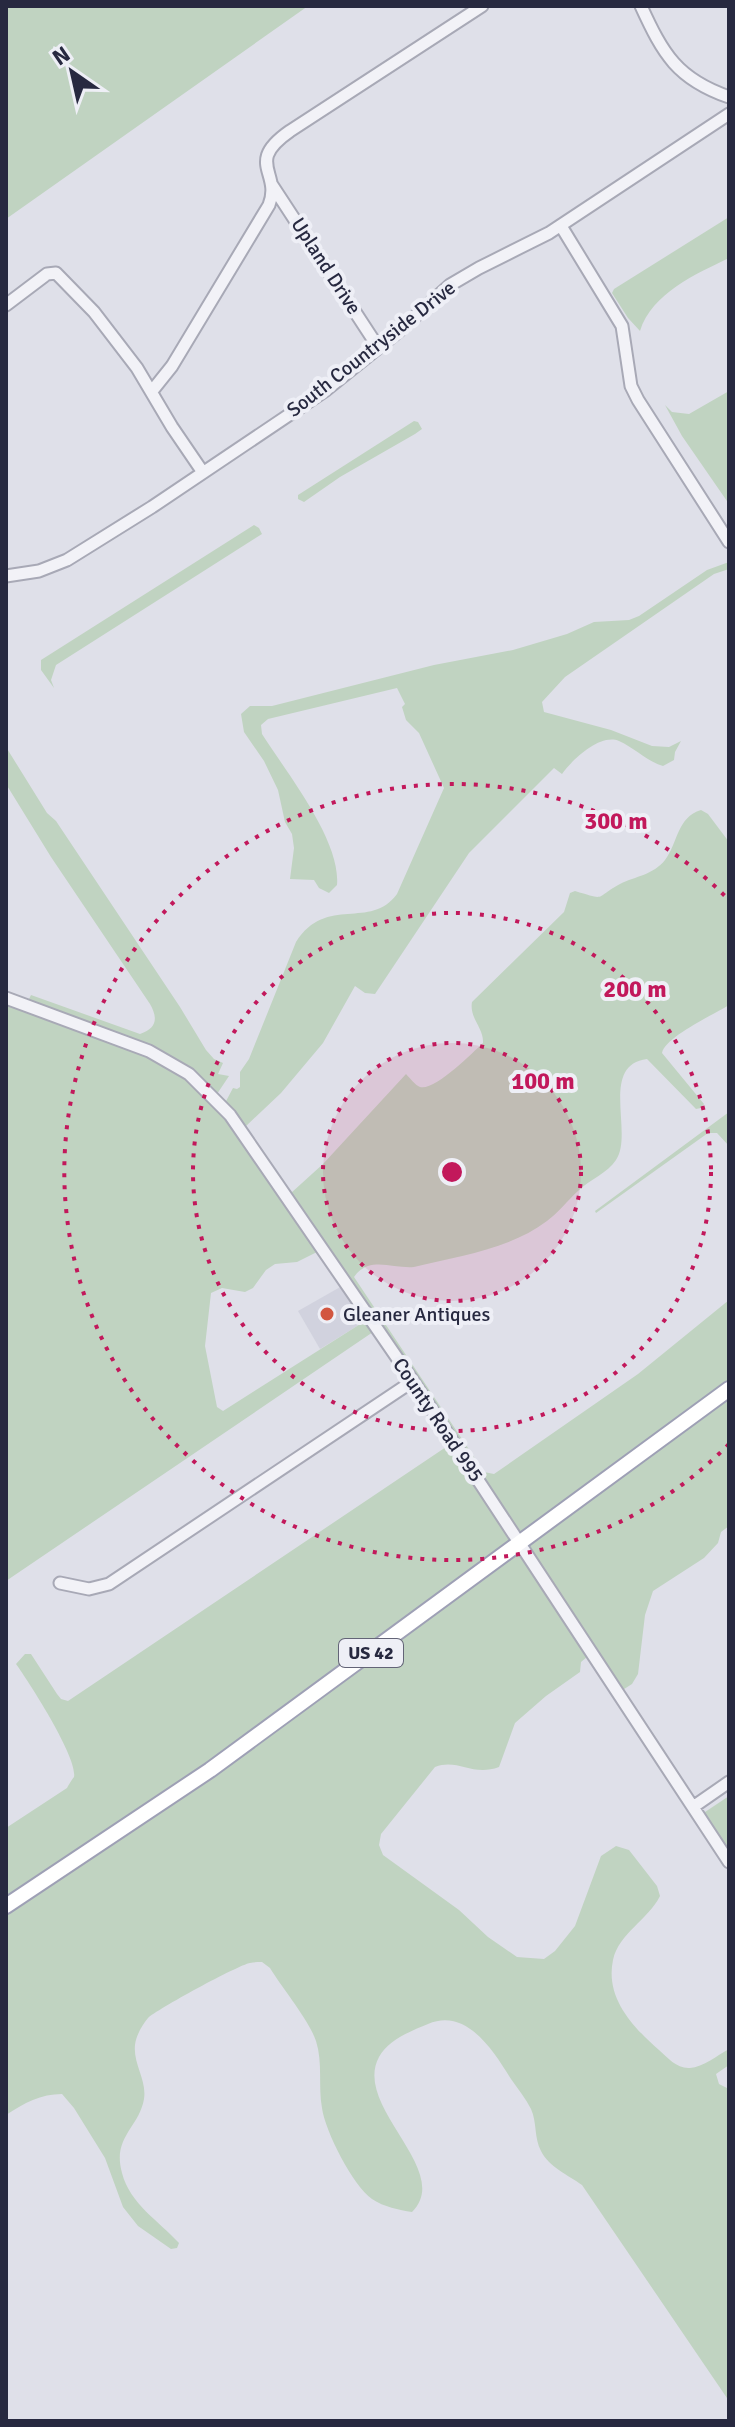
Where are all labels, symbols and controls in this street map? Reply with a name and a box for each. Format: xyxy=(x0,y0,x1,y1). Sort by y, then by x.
north arrow xyxy=(32,32,112,112)
text: N xyxy=(47,40,75,71)
street label: Upland Drive xyxy=(285,213,367,319)
street label: South Countryside Drive xyxy=(282,275,460,423)
text: 300 m xyxy=(584,806,648,836)
text: 200 m xyxy=(603,974,667,1004)
text: 100 m xyxy=(511,1066,575,1096)
centre of rings xyxy=(438,1158,466,1186)
place label: Gleaner Antiques xyxy=(343,1302,491,1327)
marker: Gleaner Antiques xyxy=(318,1305,336,1323)
street label: County Road 995 xyxy=(387,1353,489,1487)
road number: US 42 xyxy=(339,1639,403,1667)

